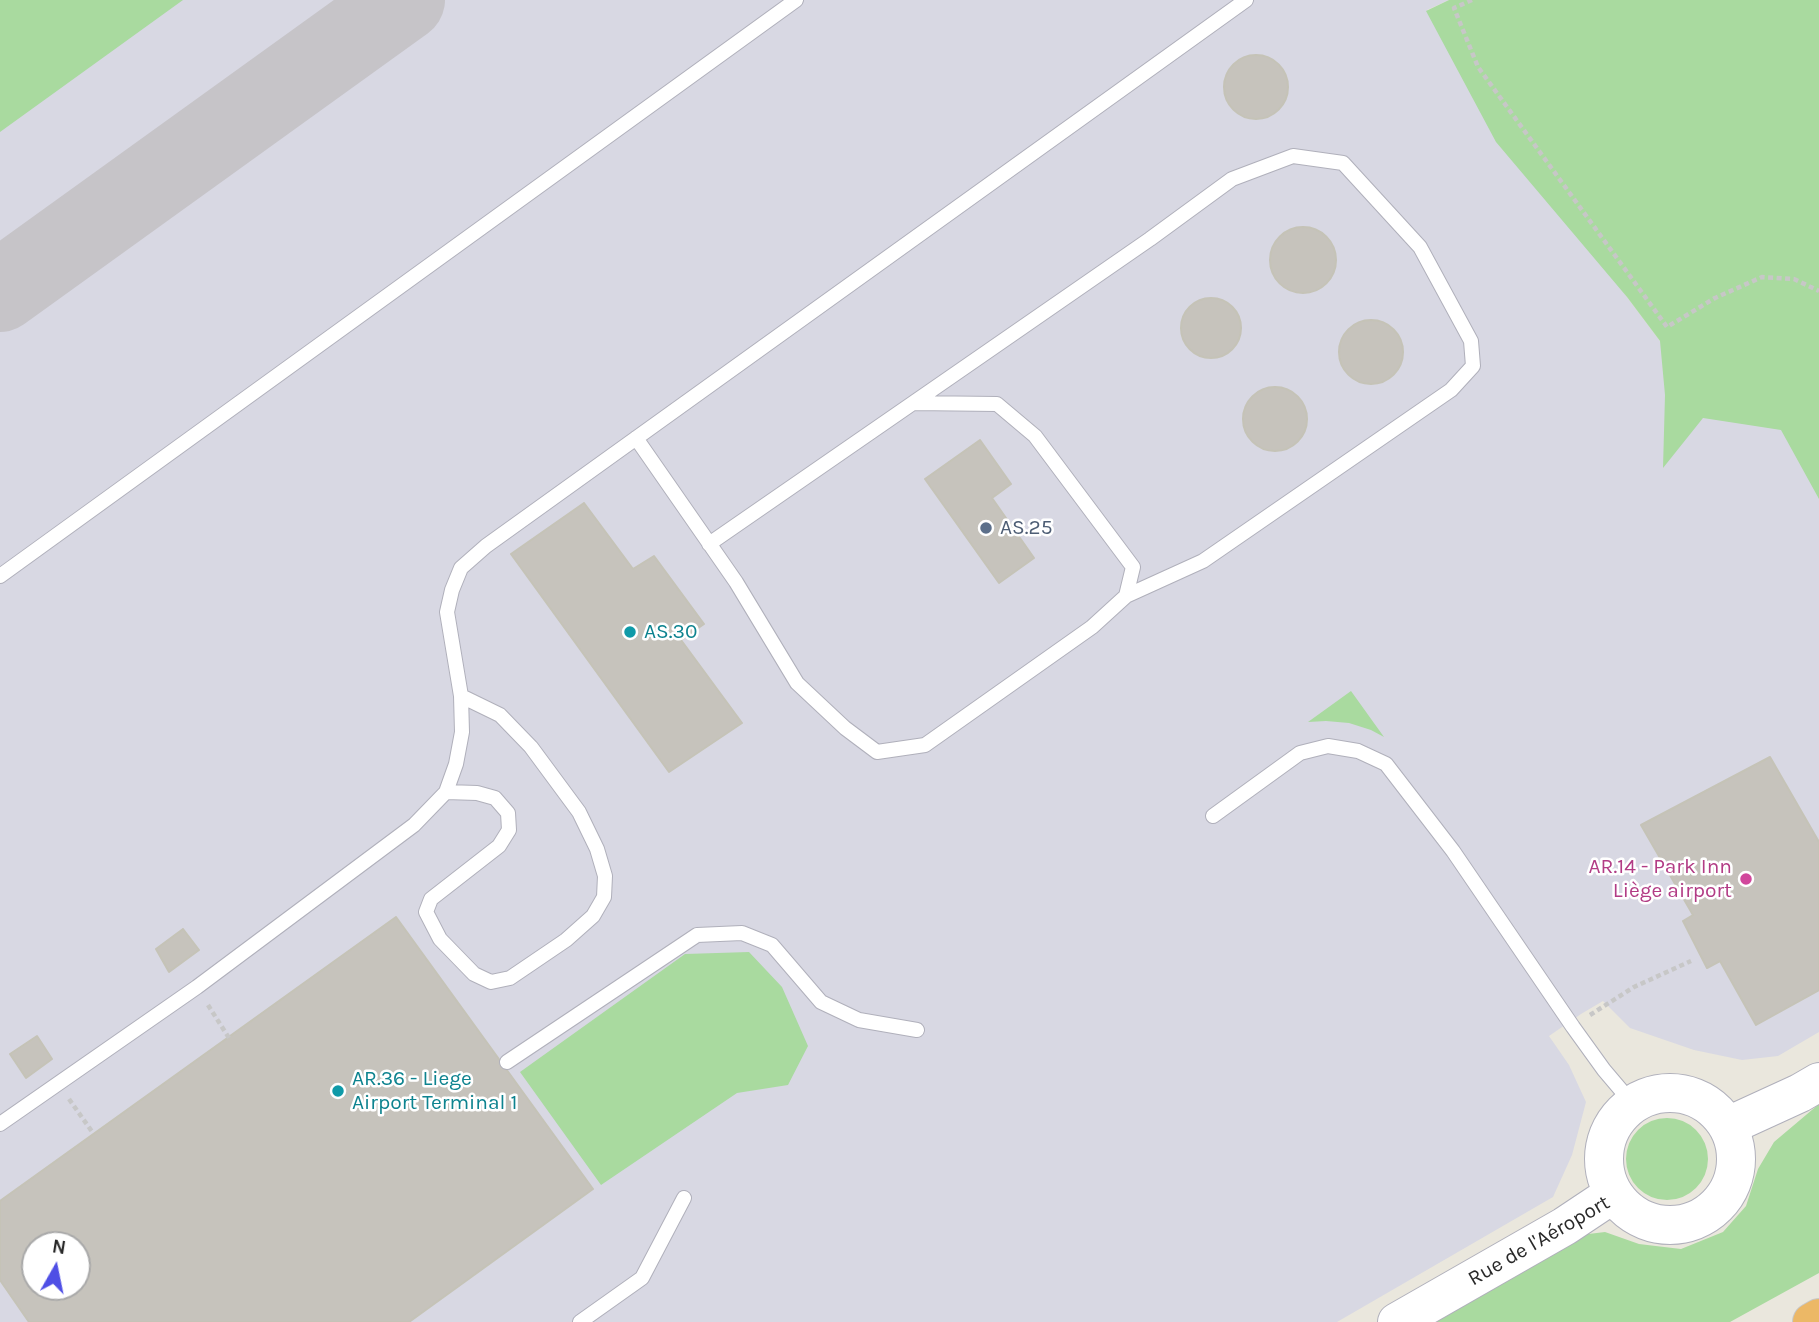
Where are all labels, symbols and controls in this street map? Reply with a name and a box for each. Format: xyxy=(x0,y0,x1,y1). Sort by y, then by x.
place label: AS.25 xyxy=(1000,515,1053,541)
marker: AS.25 xyxy=(978,520,994,536)
place label: AS.30 xyxy=(644,619,697,645)
marker: AS.30 xyxy=(622,624,638,640)
place label: AR.14 - Park Inn Liège airport xyxy=(1589,854,1732,904)
marker: AR.14 - Park Inn Liège airport xyxy=(1738,871,1754,887)
place label: AR.36 - Liege Airport Terminal 1 xyxy=(352,1066,517,1116)
marker: AR.36 - Liege Airport Terminal 1 xyxy=(330,1083,346,1099)
street label: Rue de l'Aéroport xyxy=(1464,1190,1614,1292)
north arrow xyxy=(21,1231,91,1301)
text: N xyxy=(51,1235,67,1259)

